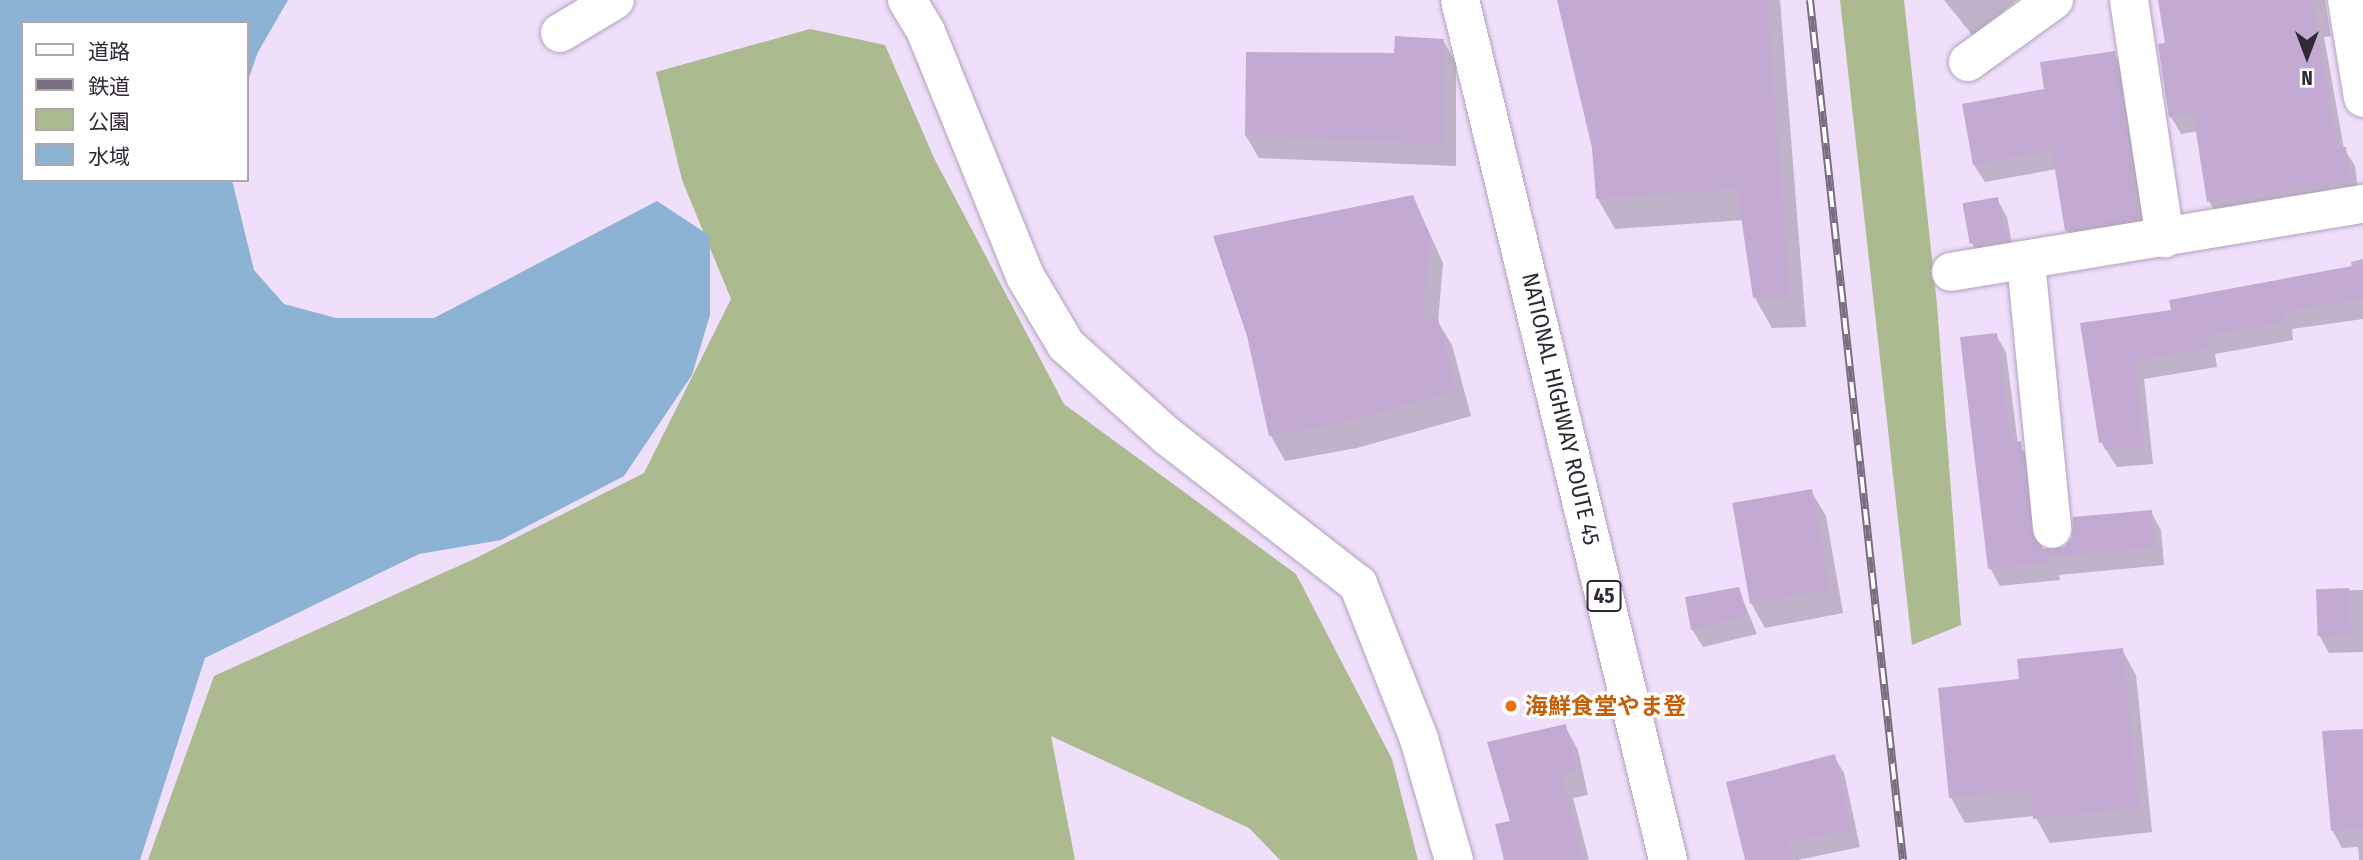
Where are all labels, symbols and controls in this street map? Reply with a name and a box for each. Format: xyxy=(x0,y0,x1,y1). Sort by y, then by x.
legend xyxy=(21,21,248,182)
north arrow xyxy=(2272,21,2342,91)
text: 道路 xyxy=(88,39,130,65)
text: N xyxy=(2301,66,2313,89)
text: 鉄道 xyxy=(88,74,130,100)
text: 公園 xyxy=(88,109,130,135)
text: 水域 xyxy=(88,144,130,170)
street label: NATIONAL HIGHWAY ROUTE 45 xyxy=(1516,270,1606,548)
road number: 45 xyxy=(1586,578,1622,614)
place label: 海鮮食堂やま登 xyxy=(1525,692,1686,720)
marker: 海鮮食堂やま登 xyxy=(1503,698,1519,714)

